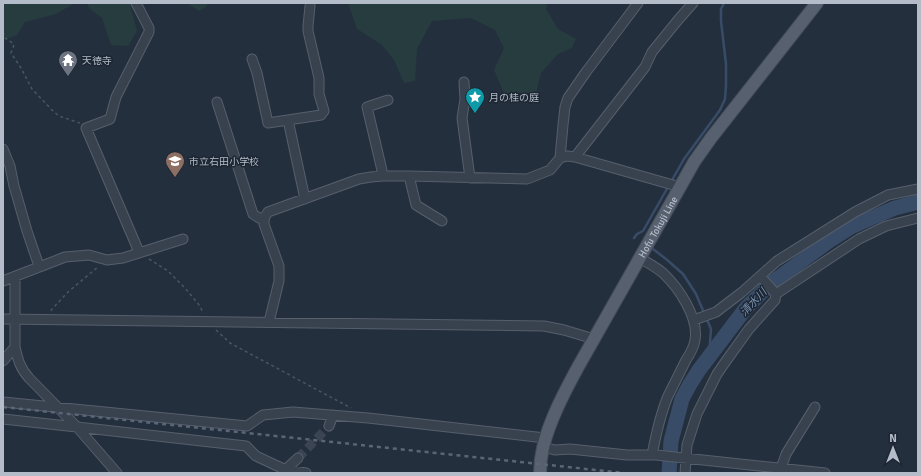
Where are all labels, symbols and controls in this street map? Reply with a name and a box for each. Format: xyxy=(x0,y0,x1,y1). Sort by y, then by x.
temple icon: 天徳寺 xyxy=(57,49,79,77)
place label: 天徳寺 xyxy=(82,55,112,67)
place icon: 月の桂の庭 xyxy=(464,86,486,114)
place label: 月の桂の庭 xyxy=(489,92,539,104)
school or university icon: 市立右田小学校 xyxy=(164,150,186,178)
place label: 市立右田小学校 xyxy=(189,156,259,168)
street label: Hofu Tokuji Line xyxy=(636,194,680,260)
water label: 清水川 xyxy=(737,285,770,319)
north arrow xyxy=(873,428,913,468)
text: N xyxy=(889,432,897,445)

